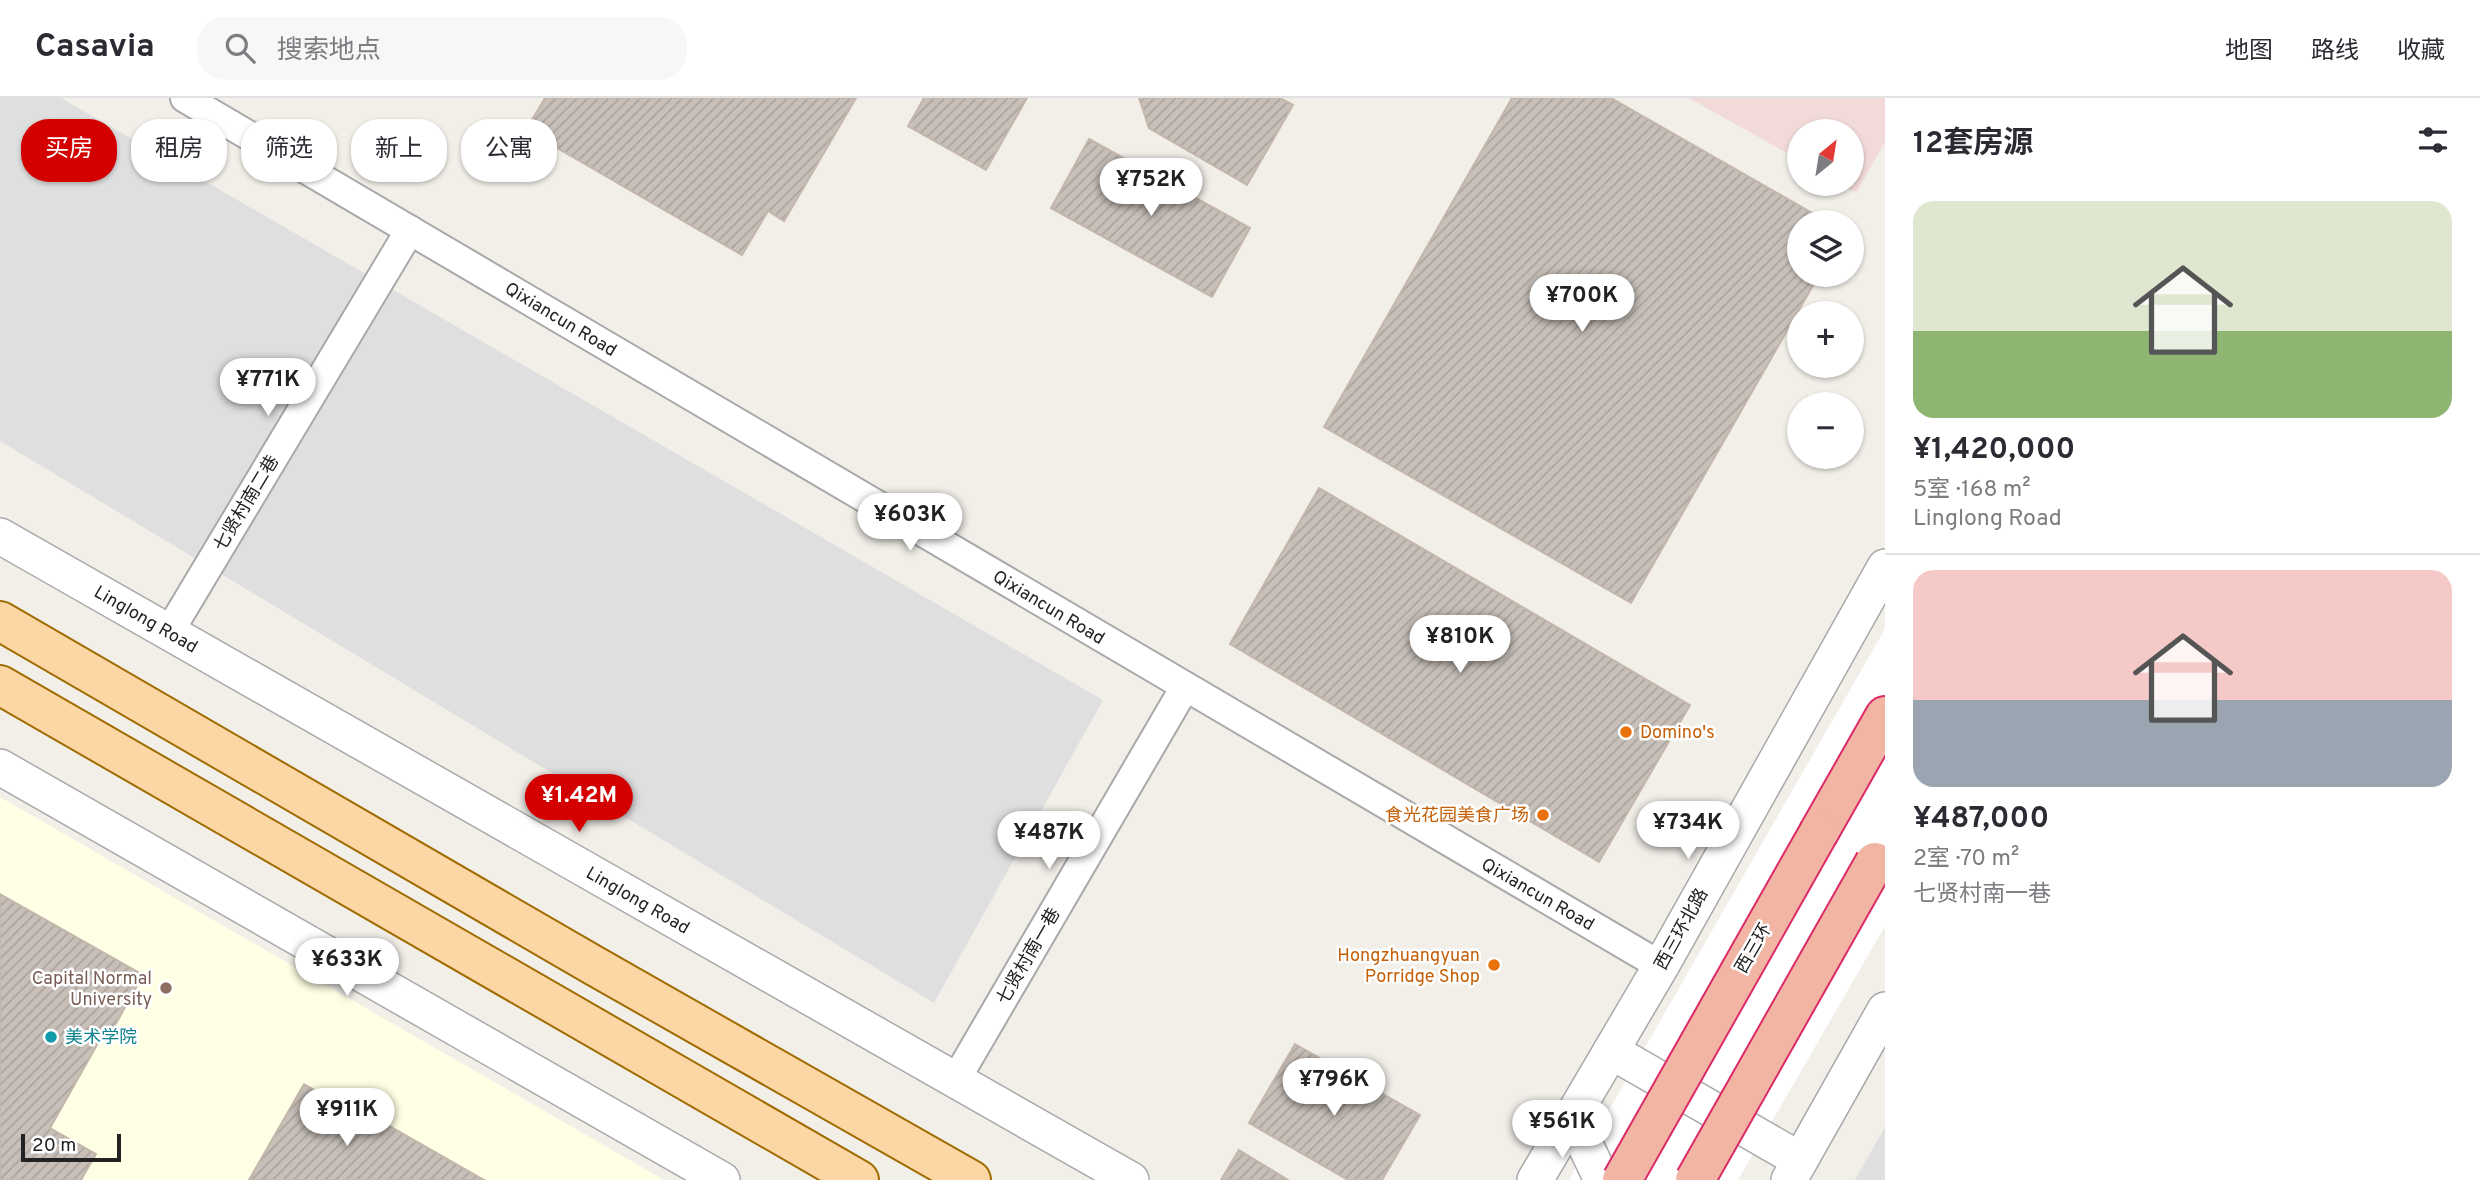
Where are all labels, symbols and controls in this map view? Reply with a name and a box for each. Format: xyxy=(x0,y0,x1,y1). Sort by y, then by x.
search box xyxy=(197,17,687,80)
text: Casavia xyxy=(35,27,155,69)
icon: search xyxy=(221,29,259,67)
text: 搜索地点 xyxy=(277,35,381,68)
text: 地图 xyxy=(2225,37,2273,67)
text: 路线 xyxy=(2311,37,2359,67)
text: 收藏 xyxy=(2397,37,2445,67)
chip: 买房 xyxy=(21,119,117,182)
chip: 租房 xyxy=(131,119,227,182)
chip: 筛选 xyxy=(241,119,337,182)
chip: 新上 xyxy=(351,119,447,182)
chip: 公寓 xyxy=(461,119,557,182)
north arrow xyxy=(1787,119,1864,196)
map controls xyxy=(1787,119,1864,469)
icon: filters xyxy=(2414,121,2452,159)
text: 12套房源 xyxy=(1913,126,2033,163)
pin: ¥752K xyxy=(1102,158,1200,218)
text: ¥752K xyxy=(1116,166,1186,195)
button: layers xyxy=(1787,210,1864,287)
icon: home xyxy=(2120,247,2246,373)
pin: ¥700K xyxy=(1533,274,1631,334)
street label: Qixiancun Road xyxy=(500,278,621,363)
text: ¥700K xyxy=(1546,282,1618,311)
button: + xyxy=(1787,301,1864,378)
pin: ¥771K xyxy=(219,358,317,418)
text: ¥771K xyxy=(236,366,300,395)
button: − xyxy=(1787,392,1864,469)
text: ¥1,420,000 xyxy=(1913,432,2075,469)
street label: 七贤村南二巷 xyxy=(210,452,285,556)
text: 5室 · 168 m² xyxy=(1913,476,2031,505)
pin: ¥603K xyxy=(861,494,959,553)
text: ¥603K xyxy=(873,501,947,530)
text: Linglong Road xyxy=(1913,505,2062,534)
street label: Qixiancun Road xyxy=(988,566,1109,651)
street label: Linglong Road xyxy=(89,581,201,659)
icon: home xyxy=(2120,615,2246,741)
pin: ¥810K xyxy=(1411,616,1509,675)
text: ¥810K xyxy=(1426,623,1495,652)
place label: Domino's xyxy=(1640,722,1715,745)
marker: Domino's xyxy=(1618,724,1634,740)
pin: ¥1.42M xyxy=(522,774,636,834)
text: ¥1.42M xyxy=(541,782,617,811)
text: ¥487,000 xyxy=(1913,801,2049,838)
pin: ¥734K xyxy=(1639,802,1737,861)
place label: 食光花园美食广场 xyxy=(1385,805,1529,828)
marker: 食光花园美食广场 xyxy=(1535,807,1551,823)
text: ¥734K xyxy=(1653,809,1723,838)
pin: ¥487K xyxy=(1000,812,1098,871)
text: ¥487K xyxy=(1013,819,1085,848)
text: 2室 · 70 m² xyxy=(1913,845,2019,874)
street label: Qixiancun Road xyxy=(1477,854,1598,937)
street label: Linglong Road xyxy=(581,862,693,940)
text: 七贤村南一巷 xyxy=(1913,881,2051,910)
street label: 西三环北路 xyxy=(1650,885,1714,975)
street label: 七贤村南一巷 xyxy=(992,904,1066,1009)
street label: 西三环 xyxy=(1731,920,1778,978)
pin: ¥633K xyxy=(298,939,396,998)
place label: Hongzhuangyuan Porridge Shop xyxy=(1337,945,1480,989)
text: ¥633K xyxy=(311,946,383,975)
marker: Hongzhuangyuan Porridge Shop xyxy=(1486,957,1502,973)
place label: Capital Normal University xyxy=(32,968,152,1012)
marker: Capital Normal University xyxy=(158,980,174,996)
place label: 美术学院 xyxy=(65,1027,137,1050)
marker: 美术学院 xyxy=(43,1029,59,1045)
pin: ¥796K xyxy=(1285,1058,1383,1118)
text: ¥796K xyxy=(1299,1066,1369,1095)
pin: ¥911K xyxy=(298,1088,396,1148)
text: ¥911K xyxy=(316,1096,378,1125)
pin: ¥561K xyxy=(1513,1100,1611,1160)
text: ¥561K xyxy=(1528,1108,1596,1137)
scale bar xyxy=(21,1131,121,1163)
text: 20 m xyxy=(32,1134,76,1158)

